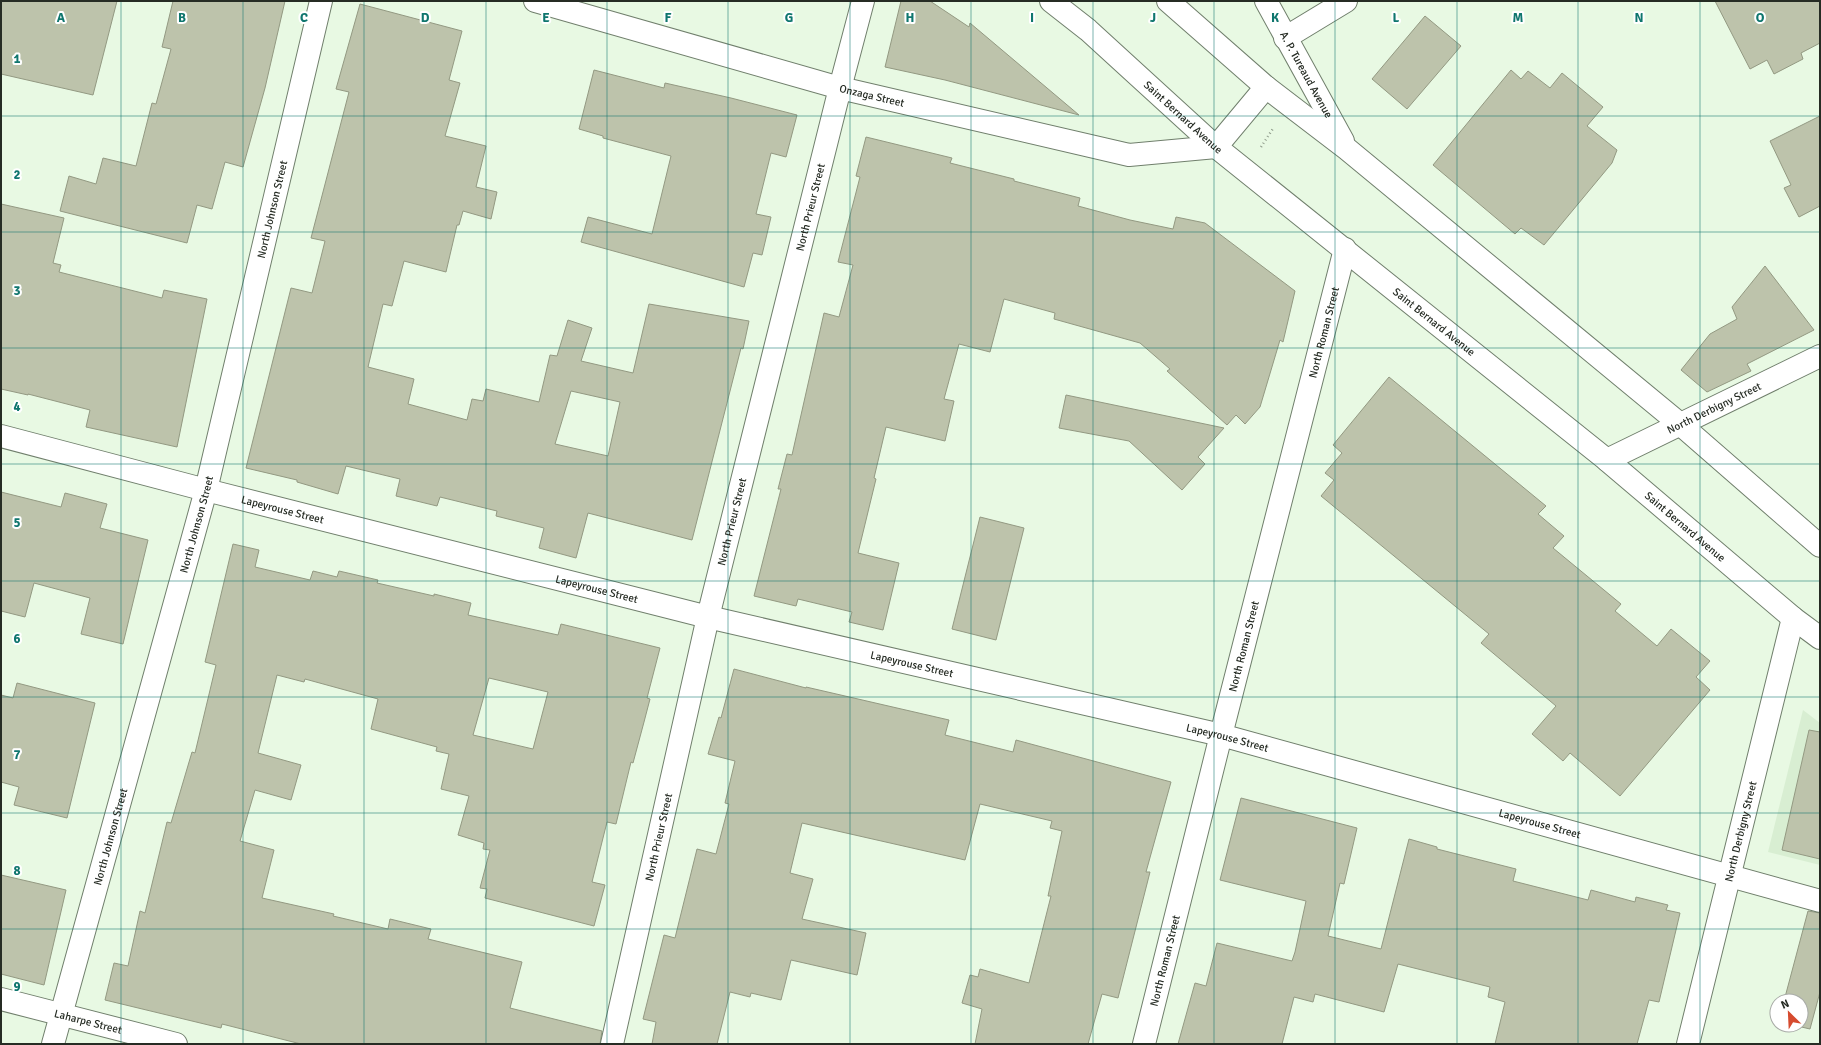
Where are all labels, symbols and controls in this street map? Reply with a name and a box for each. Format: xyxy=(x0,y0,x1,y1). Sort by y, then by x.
text: A xyxy=(57,10,66,26)
text: B xyxy=(178,10,186,26)
text: C xyxy=(300,10,308,26)
text: D xyxy=(421,10,430,26)
text: E xyxy=(542,10,550,26)
text: F xyxy=(665,10,672,26)
text: G xyxy=(785,10,793,26)
text: H xyxy=(906,10,914,26)
text: I xyxy=(1030,10,1034,26)
text: J xyxy=(1150,10,1156,26)
text: K xyxy=(1271,10,1279,26)
text: L xyxy=(1393,10,1400,26)
text: M xyxy=(1513,10,1524,26)
text: N xyxy=(1634,10,1644,26)
text: O xyxy=(1756,10,1765,26)
street label: A. P. Tureaud Avenue xyxy=(1277,29,1336,120)
text: 1 xyxy=(13,51,21,67)
street label: Saint Bernard Avenue xyxy=(1141,78,1225,156)
street label: Onzaga Street xyxy=(838,82,906,109)
street label: North Johnson Street xyxy=(254,159,290,260)
street label: North Prieur Street xyxy=(793,162,827,252)
text: 2 xyxy=(13,167,21,183)
text: 3 xyxy=(13,283,21,299)
street label: North Roman Street xyxy=(1306,285,1342,379)
street label: Saint Bernard Avenue xyxy=(1391,285,1478,359)
street label: North Derbigny Street xyxy=(1665,379,1763,436)
text: 4 xyxy=(13,399,21,415)
street label: North Johnson Street xyxy=(177,474,216,574)
street label: North Prieur Street xyxy=(715,476,749,567)
street label: Saint Bernard Avenue xyxy=(1642,489,1728,564)
street label: Lapeyrouse Street xyxy=(240,493,325,526)
text: 5 xyxy=(13,515,21,531)
street label: Lapeyrouse Street xyxy=(554,572,639,606)
street label: North Roman Street xyxy=(1226,599,1262,693)
text: 6 xyxy=(13,631,21,647)
street label: Lapeyrouse Street xyxy=(869,648,955,680)
street label: Lapeyrouse Street xyxy=(1185,721,1270,754)
text: 7 xyxy=(13,747,21,763)
street label: North Derbigny Street xyxy=(1722,780,1759,883)
street label: North Johnson Street xyxy=(91,787,130,887)
street label: North Prieur Street xyxy=(642,792,675,882)
street label: Lapeyrouse Street xyxy=(1497,806,1582,841)
text: 8 xyxy=(13,863,21,879)
street label: North Roman Street xyxy=(1147,913,1182,1007)
text: 9 xyxy=(13,979,21,995)
north arrow xyxy=(1769,993,1809,1033)
text: N xyxy=(1779,997,1791,1012)
street label: Laharpe Street xyxy=(53,1006,124,1036)

